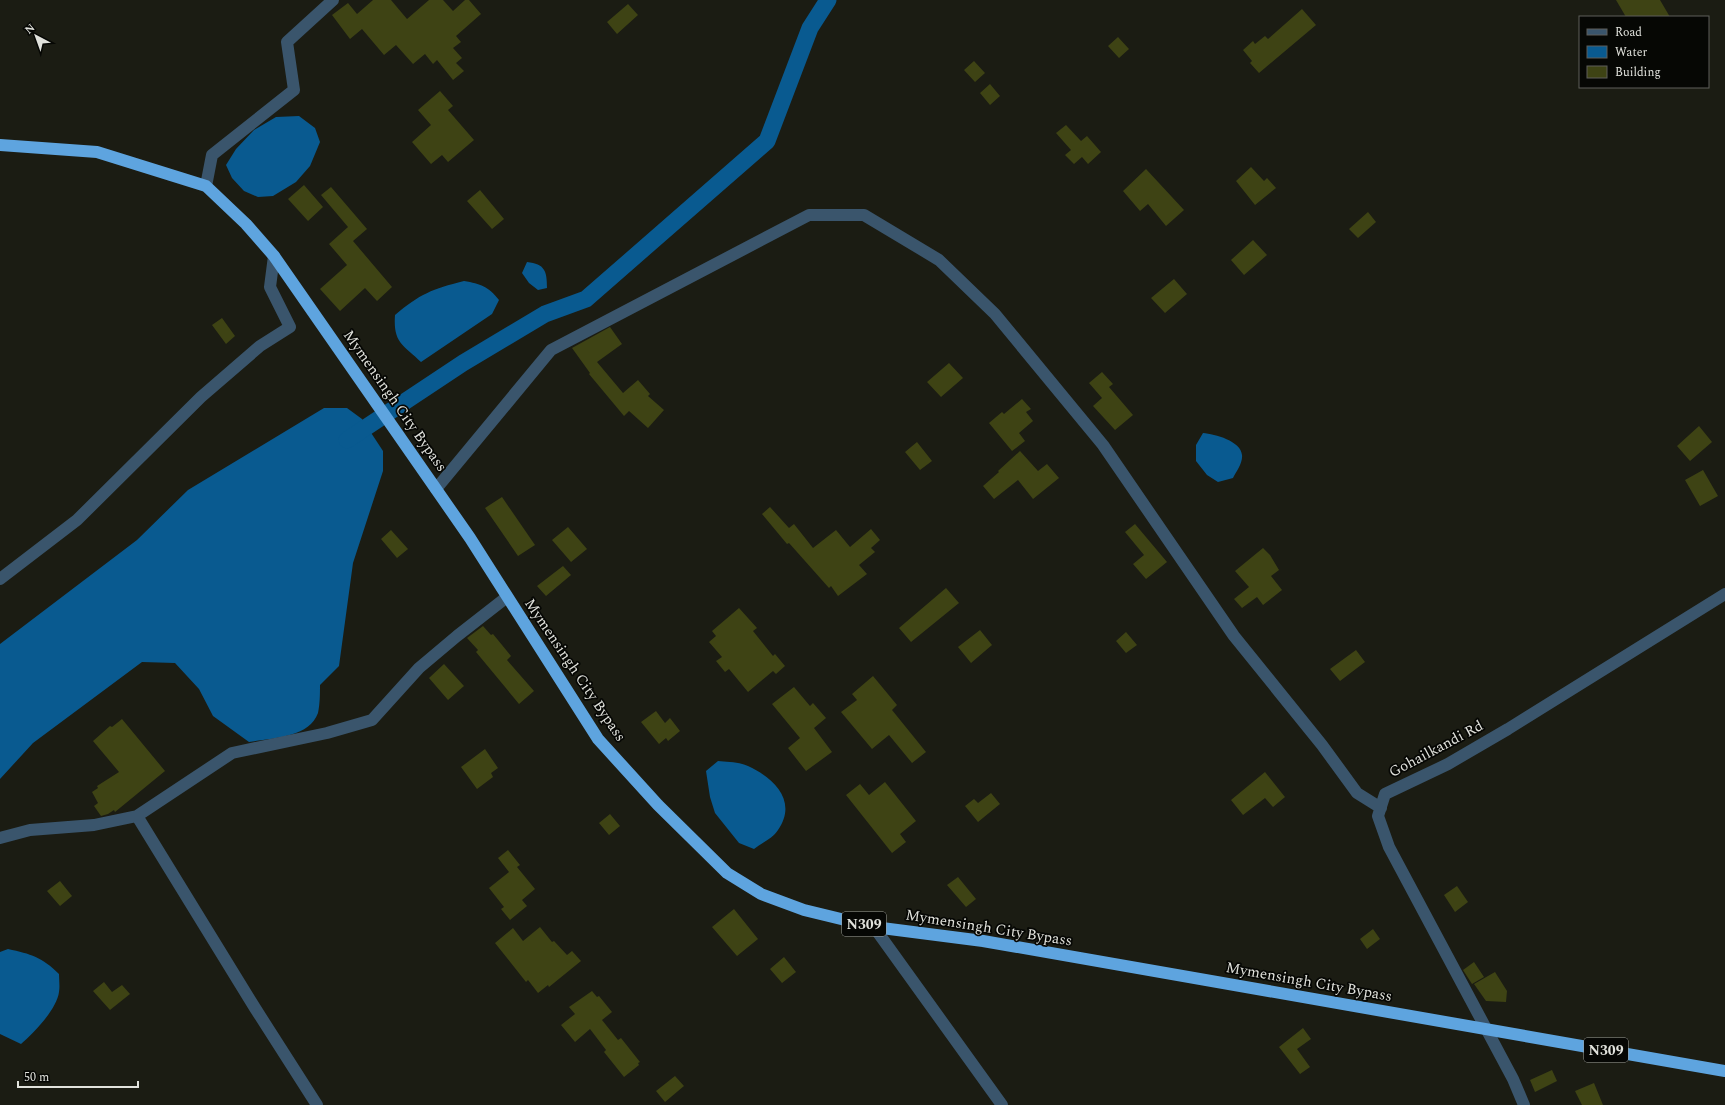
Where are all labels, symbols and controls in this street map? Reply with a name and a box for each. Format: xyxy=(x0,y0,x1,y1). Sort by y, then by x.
north arrow xyxy=(16,16,56,56)
legend xyxy=(1579,16,1709,88)
text: N xyxy=(21,19,39,38)
text: Road xyxy=(1615,23,1642,42)
text: Water xyxy=(1615,43,1647,62)
text: Building xyxy=(1615,63,1661,82)
street label: Mymensingh City Bypass xyxy=(337,325,453,477)
street label: Mymensingh City Bypass xyxy=(518,594,632,746)
street label: Gohailkandi Rd xyxy=(1385,714,1487,784)
street label: Mymensingh City Bypass xyxy=(904,903,1074,953)
road number: N309 xyxy=(842,912,886,936)
street label: Mymensingh City Bypass xyxy=(1224,956,1394,1008)
road number: N309 xyxy=(1584,1038,1628,1062)
scale bar xyxy=(18,1063,138,1089)
text: 50 m xyxy=(24,1068,49,1087)

